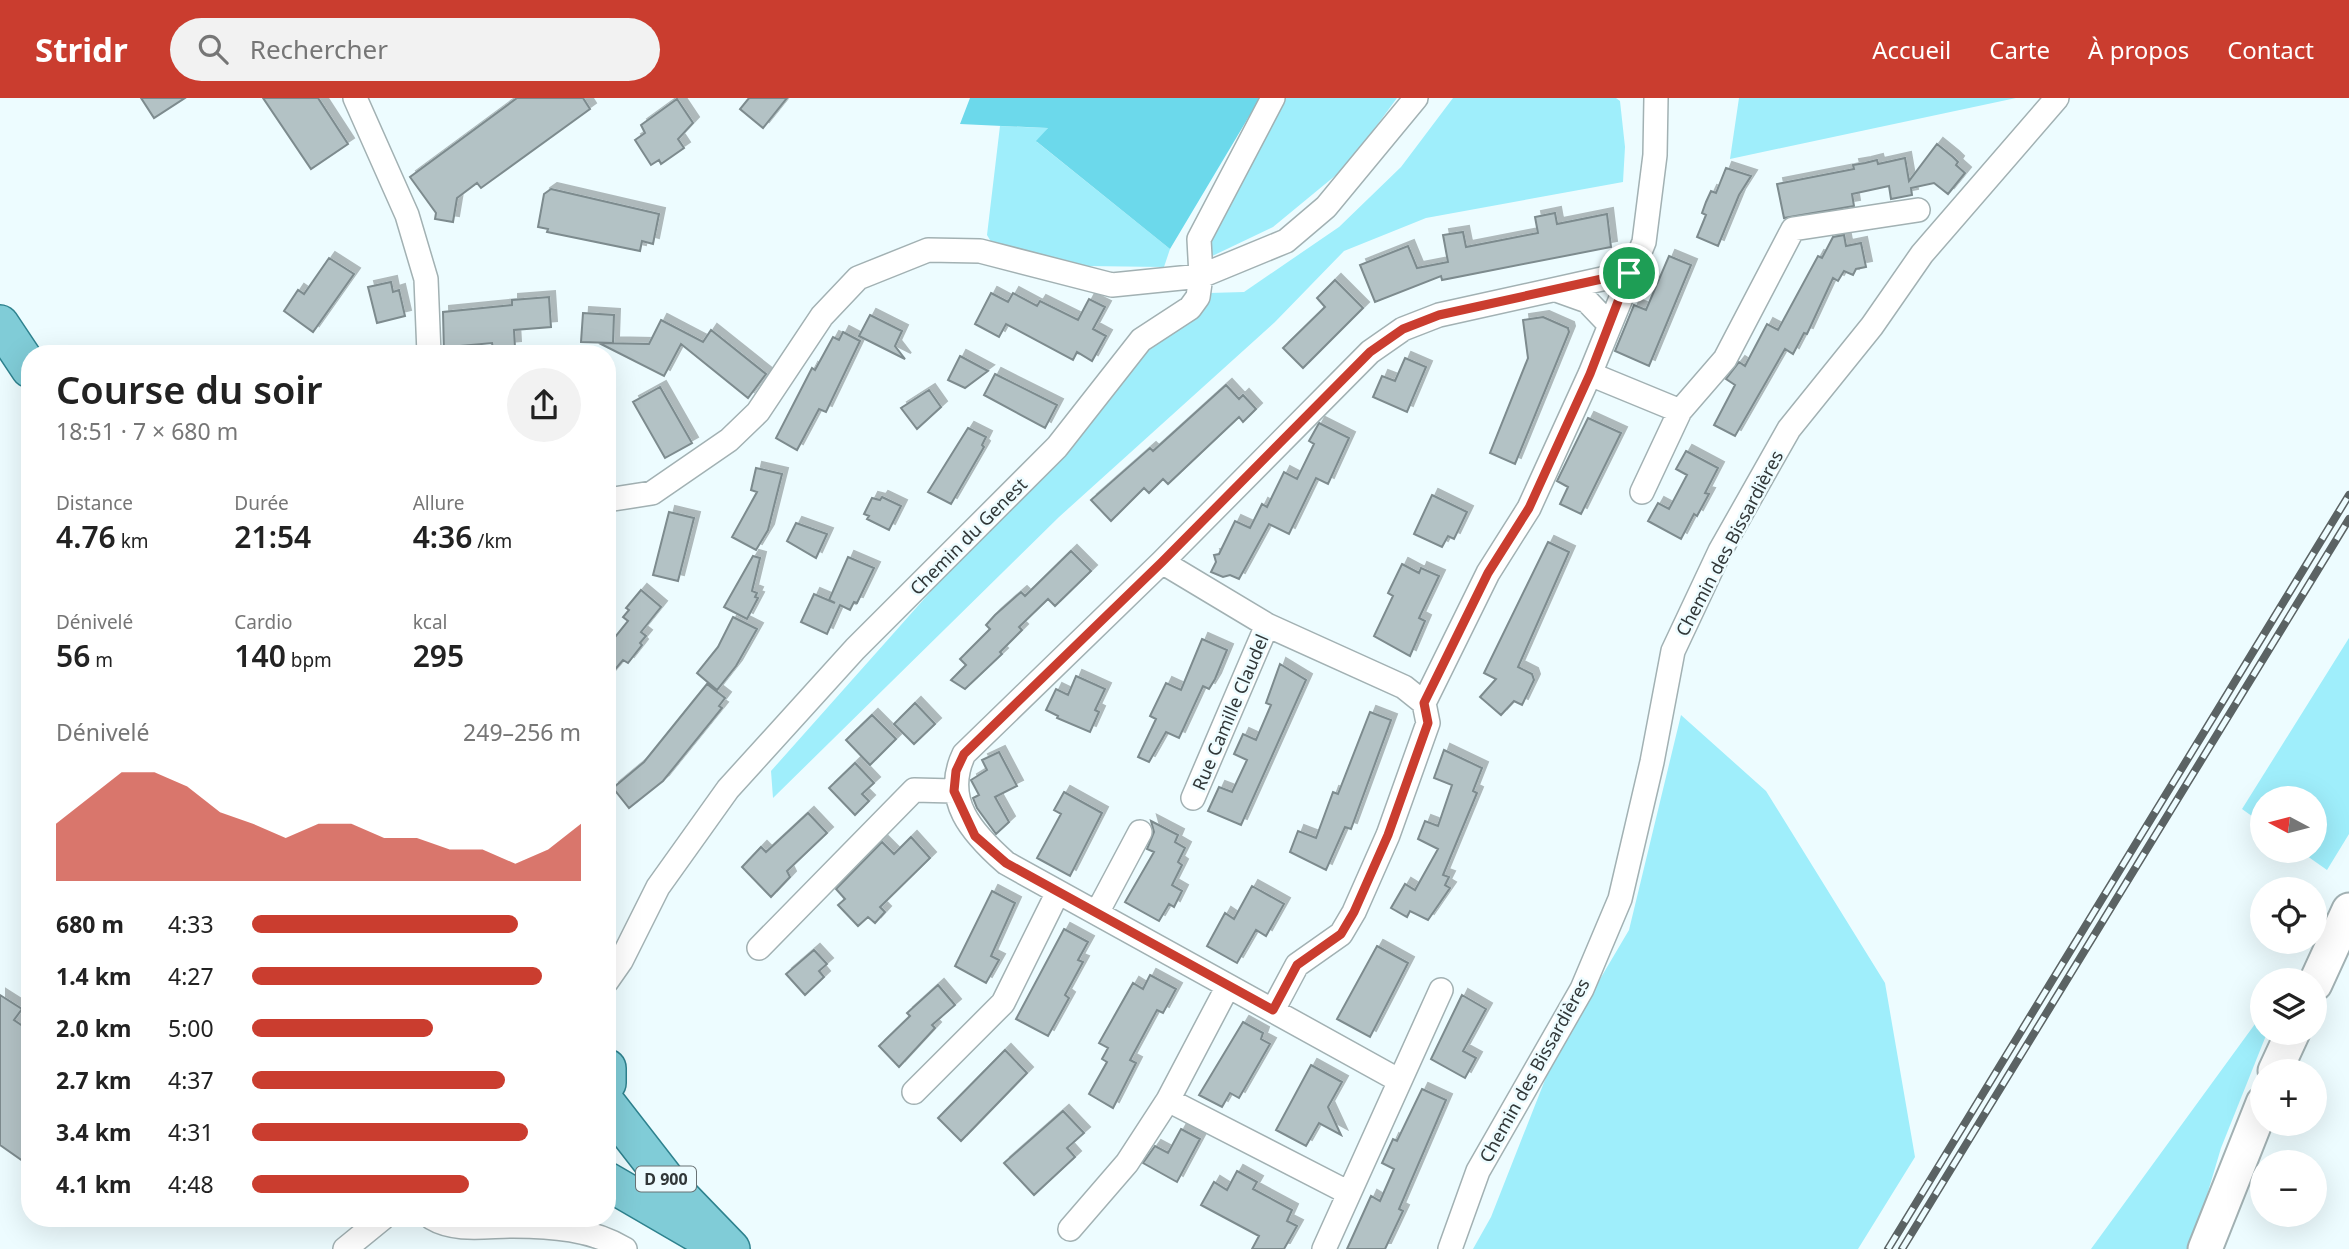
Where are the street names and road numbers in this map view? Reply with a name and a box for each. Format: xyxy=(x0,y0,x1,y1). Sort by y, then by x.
street label: Chemin des Bissardières xyxy=(1670,446,1788,640)
street label: Chemin du Genest xyxy=(904,472,1032,600)
street label: Rue Camille Claudel xyxy=(1186,630,1274,794)
street label: Chemin des Bissardières xyxy=(1473,974,1595,1166)
road number: D 900 xyxy=(636,1166,696,1191)

